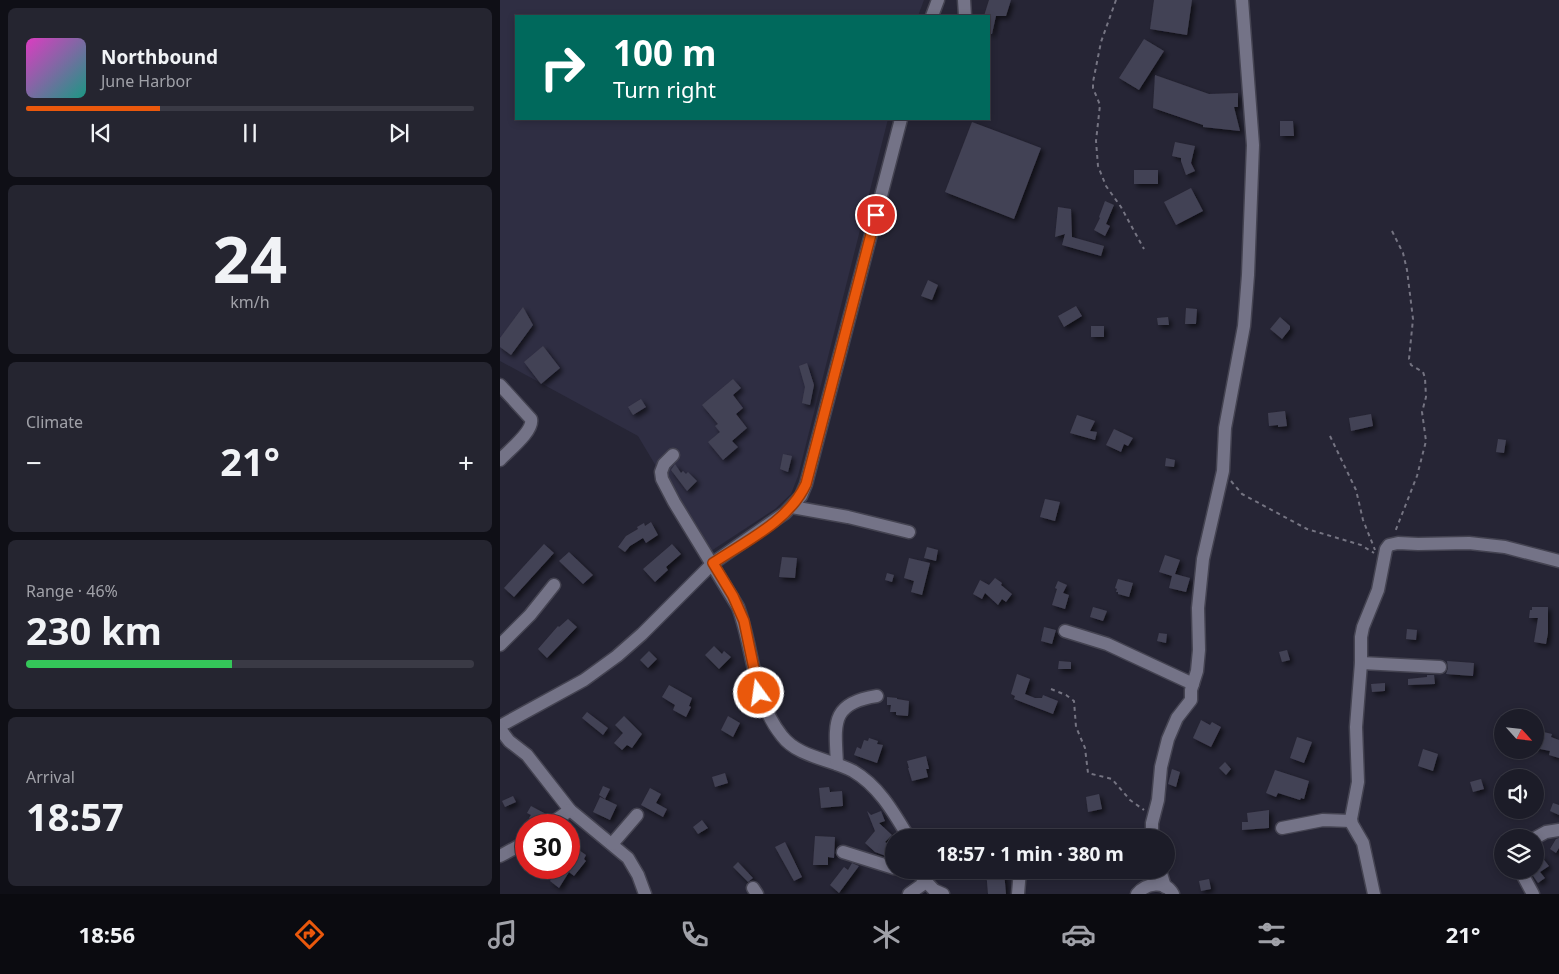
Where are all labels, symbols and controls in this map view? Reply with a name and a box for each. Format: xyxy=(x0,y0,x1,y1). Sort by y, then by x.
text: 100 m xyxy=(613,29,716,76)
icon: right xyxy=(530,35,595,100)
text: Northbound xyxy=(101,44,218,70)
text: June Harbor xyxy=(101,70,192,92)
text: Turn right xyxy=(613,74,716,104)
icon: previous xyxy=(87,119,115,147)
icon: pause xyxy=(236,119,264,147)
icon: next xyxy=(385,119,413,147)
pin xyxy=(855,194,897,236)
icon: arrive xyxy=(862,201,890,229)
text: 24 xyxy=(213,214,287,302)
text: km/h xyxy=(230,291,270,313)
text: Climate xyxy=(26,411,83,433)
text: 21° xyxy=(220,435,280,487)
text: − xyxy=(26,443,42,481)
text: + xyxy=(458,443,474,481)
text: Range · 46% xyxy=(26,580,118,602)
text: 230 km xyxy=(26,604,162,656)
position arrow xyxy=(732,666,784,718)
north arrow xyxy=(1494,709,1544,759)
map controls xyxy=(1494,709,1544,879)
text: Arrival xyxy=(26,766,75,788)
button: sound xyxy=(1494,769,1544,819)
text: 18:57 xyxy=(26,790,124,842)
speed limit sign: 30 xyxy=(515,814,580,879)
button: layers xyxy=(1494,829,1544,879)
text: 18:57 · 1 min · 380 m xyxy=(936,841,1124,867)
icon: directions xyxy=(292,917,327,952)
icon: music xyxy=(485,917,520,952)
icon: phone xyxy=(677,917,712,952)
icon: climate xyxy=(869,917,904,952)
icon: car xyxy=(1061,917,1096,952)
icon: filters xyxy=(1254,917,1289,952)
text: 18:56 xyxy=(79,919,135,949)
text: 21° xyxy=(1446,919,1480,949)

